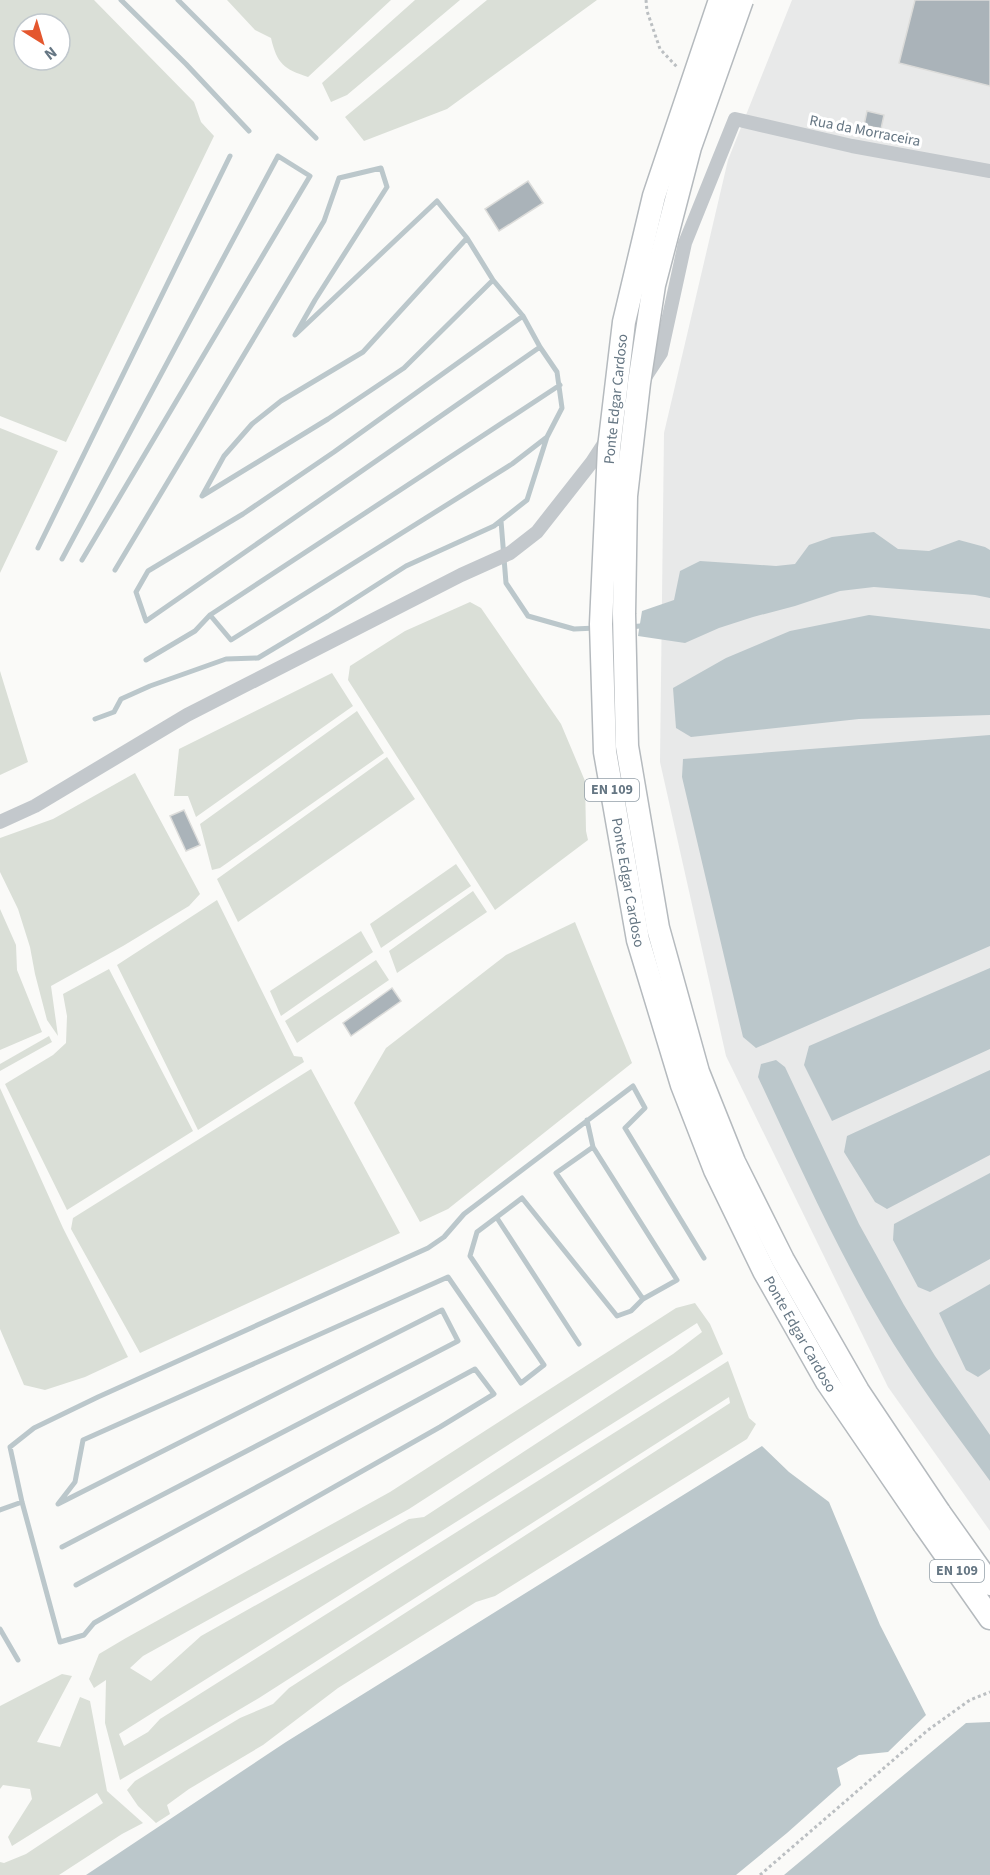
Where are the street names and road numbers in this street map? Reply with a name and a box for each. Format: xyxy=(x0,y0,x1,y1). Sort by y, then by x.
street label: Rua da Morraceira xyxy=(808,110,922,152)
street label: Ponte Edgar Cardoso xyxy=(599,333,633,465)
road number: EN 109 xyxy=(585,779,639,801)
street label: Ponte Edgar Cardoso xyxy=(606,816,650,950)
street label: Ponte Edgar Cardoso xyxy=(758,1272,842,1397)
road number: EN 109 xyxy=(930,1560,984,1582)

